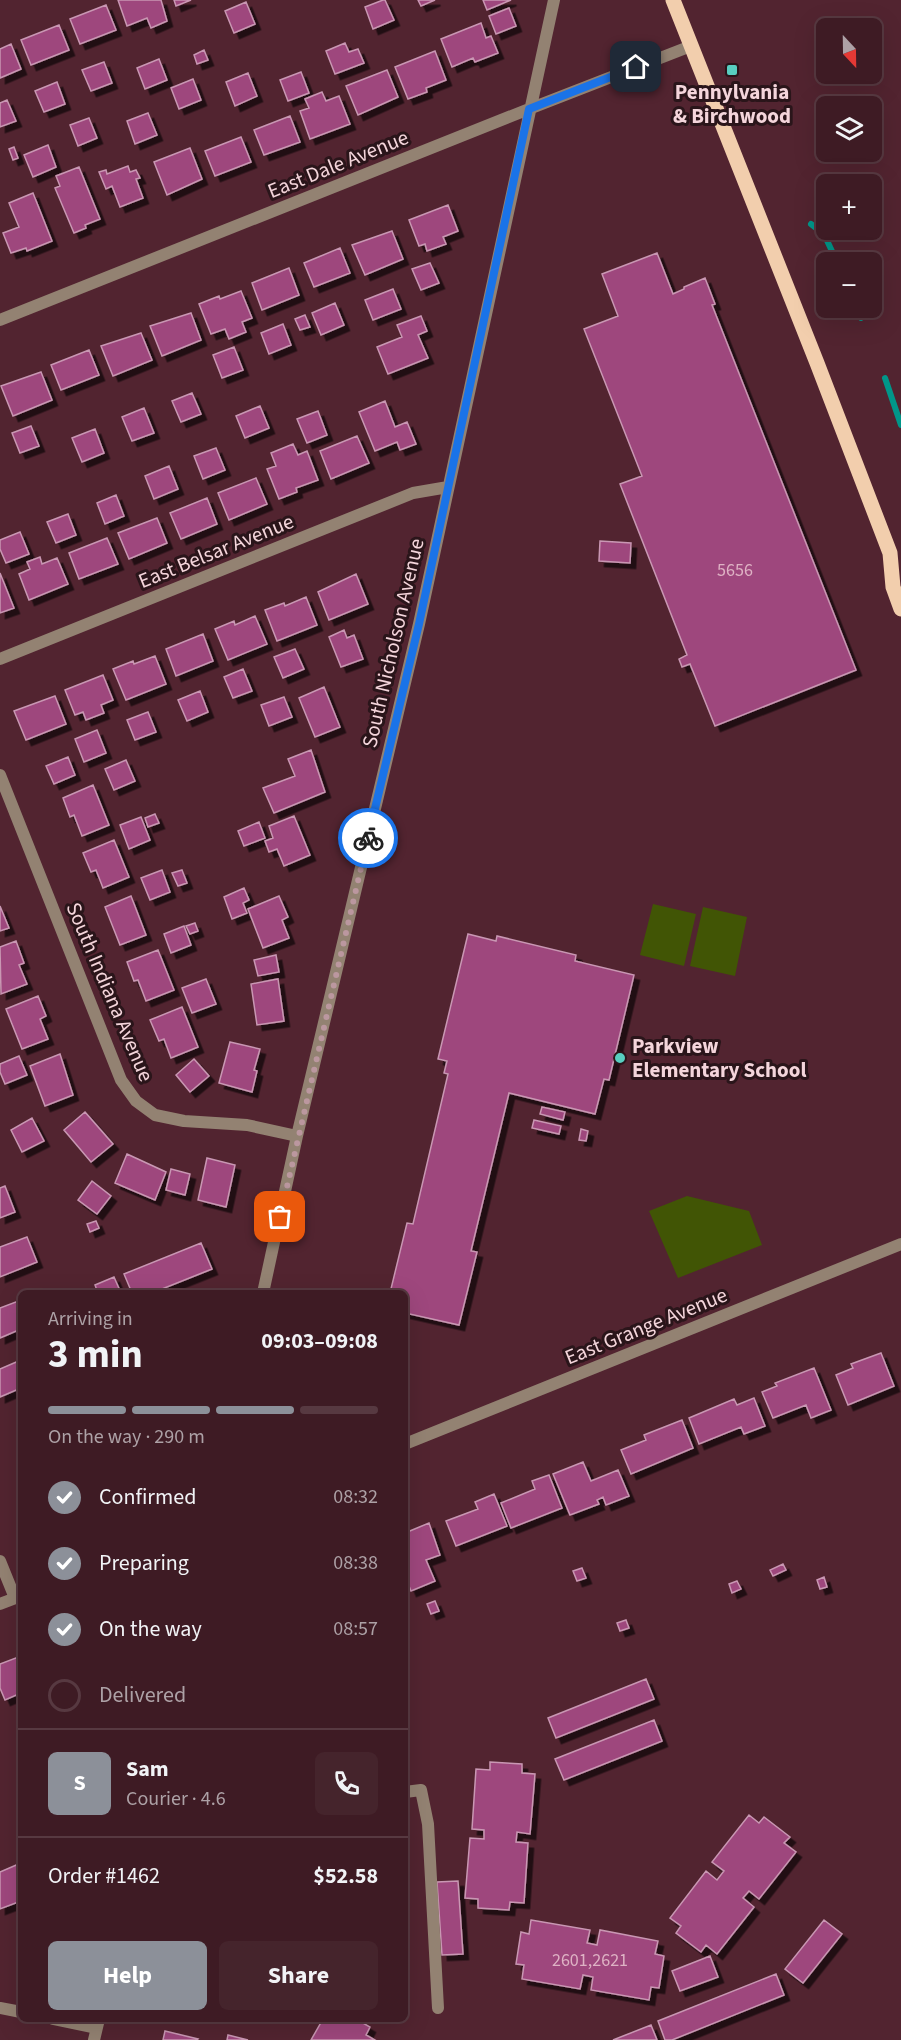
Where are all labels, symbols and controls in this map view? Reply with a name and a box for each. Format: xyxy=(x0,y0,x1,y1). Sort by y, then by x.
north arrow xyxy=(816,18,882,84)
map controls xyxy=(816,18,882,318)
pin xyxy=(610,41,661,92)
icon: home xyxy=(619,50,652,83)
marker: Pennylvania & Birchwood xyxy=(725,63,739,77)
place label: Pennylvania & Birchwood xyxy=(673,77,791,131)
button: layers xyxy=(816,96,882,162)
street label: East Dale Avenue xyxy=(263,122,413,206)
button: + xyxy=(816,174,882,240)
button: − xyxy=(816,252,882,318)
street label: East Belsar Avenue xyxy=(134,506,298,596)
street label: South Nicholson Avenue xyxy=(354,535,432,751)
house number: 5656 xyxy=(717,558,753,583)
courier xyxy=(338,808,398,868)
icon: bike xyxy=(352,822,385,855)
street label: South Indiana Avenue xyxy=(59,898,161,1086)
place label: Parkview Elementary School xyxy=(632,1031,806,1085)
marker: Parkview Elementary School xyxy=(613,1051,627,1065)
pin xyxy=(254,1191,305,1242)
icon: bag xyxy=(263,1200,296,1233)
street label: East Grange Avenue xyxy=(560,1280,732,1372)
text: Arriving in xyxy=(48,1305,133,1333)
text: 09:03–09:08 xyxy=(261,1325,378,1357)
text: 3 min xyxy=(48,1327,143,1383)
text: On the way · 290 m xyxy=(48,1423,205,1451)
icon: check xyxy=(48,1481,81,1514)
text: Confirmed xyxy=(99,1481,196,1513)
text: 08:32 xyxy=(333,1483,378,1511)
icon: check xyxy=(48,1547,81,1580)
text: Preparing xyxy=(99,1547,189,1579)
text: 08:38 xyxy=(333,1549,378,1577)
icon: check xyxy=(48,1613,81,1646)
text: On the way xyxy=(99,1613,202,1645)
text: 08:57 xyxy=(333,1615,378,1643)
text: Delivered xyxy=(99,1679,186,1711)
button: phone xyxy=(315,1752,378,1815)
text: Sam xyxy=(126,1753,169,1785)
text: S xyxy=(73,1767,86,1799)
text: Courier · 4.6 xyxy=(126,1785,226,1813)
text: Order #1462 xyxy=(48,1860,160,1892)
text: $52.58 xyxy=(313,1860,378,1892)
button: Help xyxy=(48,1941,207,2010)
button: Share xyxy=(219,1941,378,2010)
house number: 2601,2621 xyxy=(552,1948,628,1973)

